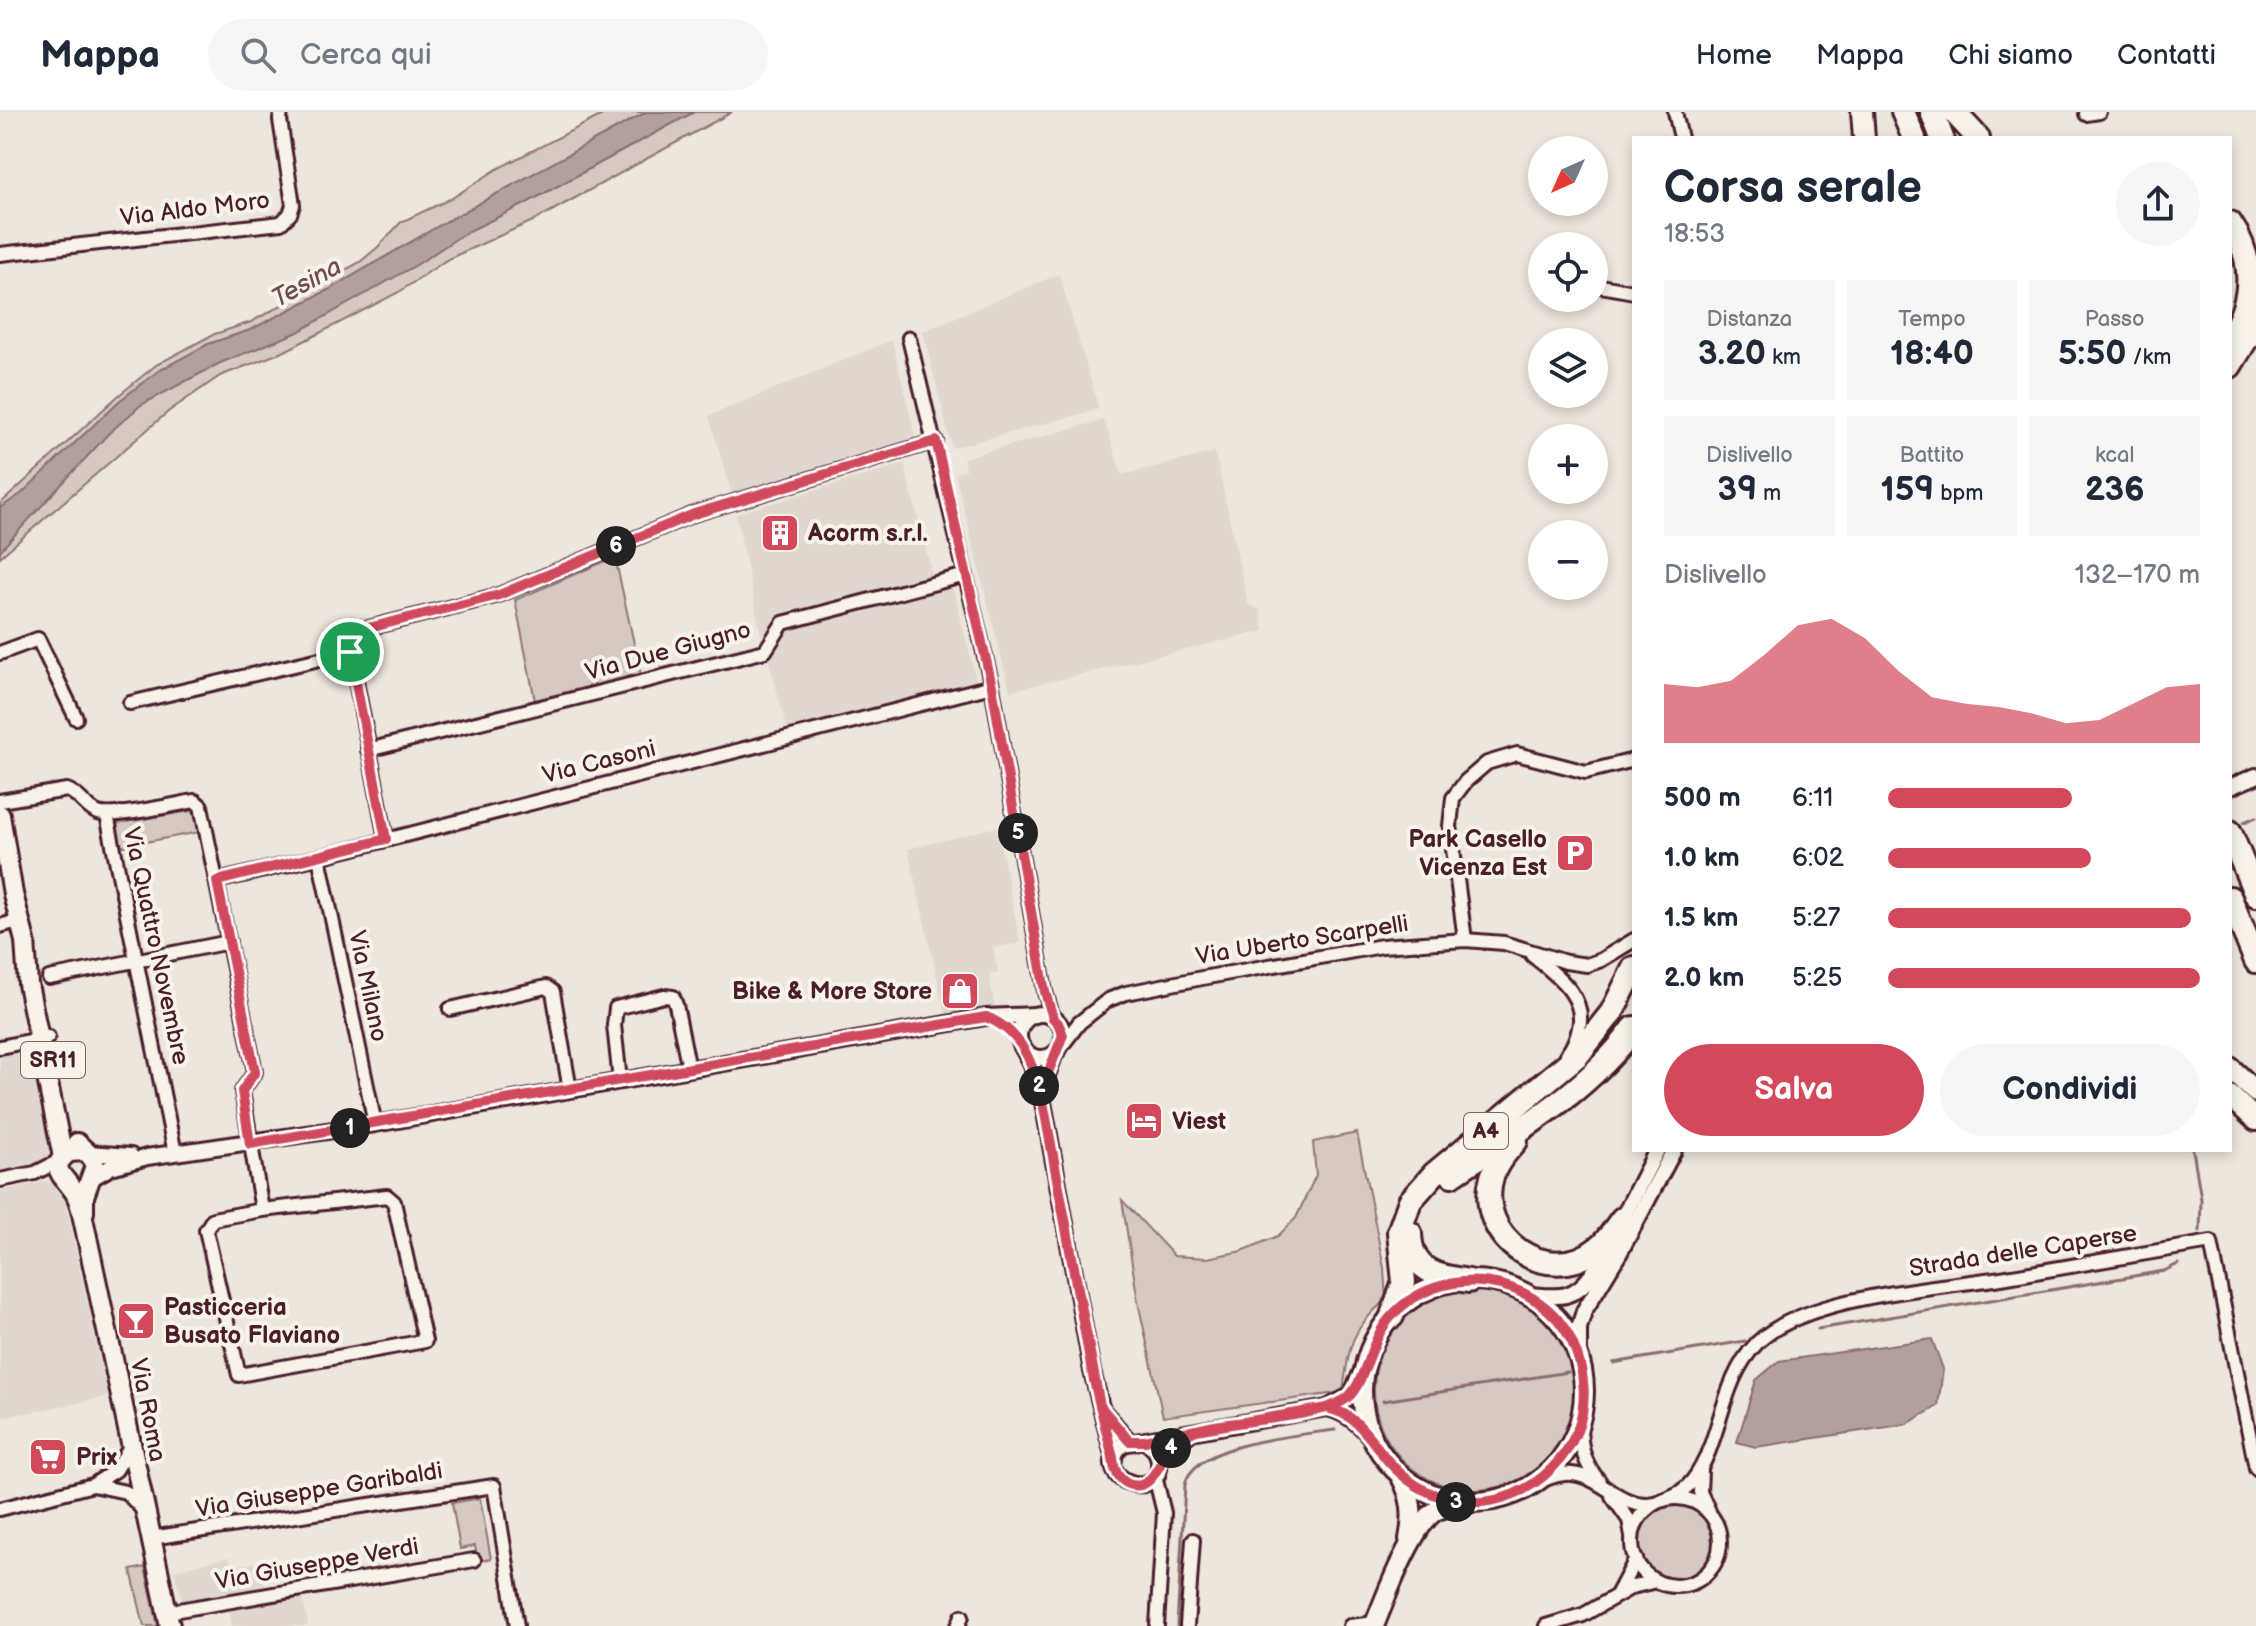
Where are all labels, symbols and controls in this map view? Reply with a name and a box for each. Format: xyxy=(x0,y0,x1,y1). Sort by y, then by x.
search box xyxy=(208,19,768,91)
text: Mappa xyxy=(40,33,160,78)
icon: search xyxy=(236,33,280,77)
text: Cerca qui xyxy=(300,37,432,73)
text: Home xyxy=(1696,39,1772,72)
text: Mappa xyxy=(1816,39,1904,72)
text: Chi siamo xyxy=(1948,39,2073,72)
text: Contatti xyxy=(2117,39,2216,72)
north arrow xyxy=(1528,136,1608,216)
map controls xyxy=(1528,136,1608,600)
text: Corsa serale xyxy=(1664,162,1922,215)
button: share xyxy=(2116,162,2200,246)
street label: Via Aldo Moro xyxy=(119,185,271,233)
text: 18:53 xyxy=(1664,219,1725,250)
button: locate xyxy=(1528,232,1608,312)
water label: Tesina xyxy=(267,251,347,315)
text: Distanza xyxy=(1706,306,1792,333)
text: Tempo xyxy=(1898,306,1966,333)
text: Passo xyxy=(2085,306,2145,333)
button: layers xyxy=(1528,328,1608,408)
text: 3.20 xyxy=(1698,333,1766,374)
text: 18:40 xyxy=(1890,333,1974,374)
text: 5:50 xyxy=(2058,333,2127,374)
text: km xyxy=(1766,344,1801,371)
text: /km xyxy=(2127,344,2171,371)
button: + xyxy=(1528,424,1608,504)
text: Dislivello xyxy=(1706,442,1793,469)
text: Battito xyxy=(1900,442,1964,469)
text: kcal xyxy=(2095,442,2134,469)
text: 39 xyxy=(1717,469,1757,510)
text: 159 xyxy=(1880,469,1934,510)
text: 236 xyxy=(2085,469,2145,510)
text: m xyxy=(1757,480,1781,507)
text: bpm xyxy=(1934,480,1984,507)
building icon: Acorm s.r.l. xyxy=(759,512,801,554)
place label: Acorm s.r.l. xyxy=(807,519,928,548)
button: − xyxy=(1528,520,1608,600)
pin: 6 xyxy=(596,526,636,566)
text: 6 xyxy=(609,532,623,559)
text: Dislivello xyxy=(1664,560,1767,591)
text: 132–170 m xyxy=(2075,560,2200,591)
street label: Via Due Giugno xyxy=(582,615,754,687)
pin xyxy=(316,618,384,686)
icon: arrive xyxy=(328,630,372,674)
street label: Via Casoni xyxy=(539,734,659,790)
text: 500 m xyxy=(1664,783,1741,814)
text: 6:11 xyxy=(1792,783,1833,814)
pin: 5 xyxy=(998,813,1038,853)
text: 5 xyxy=(1012,819,1024,846)
street label: Via Quattro Novembre xyxy=(117,825,195,1067)
place label: Park Casello Vicenza Est xyxy=(1408,825,1547,882)
parking icon: Park Casello Vicenza Est xyxy=(1554,832,1596,874)
text: 1.0 km xyxy=(1664,843,1740,874)
text: 6:02 xyxy=(1792,843,1844,874)
text: 1.5 km xyxy=(1664,903,1739,934)
text: 5:27 xyxy=(1792,903,1840,934)
street label: Via Uberto Scarpelli xyxy=(1194,909,1410,971)
street label: Via Milano xyxy=(342,928,394,1044)
text: 2.0 km xyxy=(1664,963,1744,994)
text: 5:25 xyxy=(1792,963,1842,994)
shop icon: Bike & More Store xyxy=(939,970,981,1012)
place label: Bike & More Store xyxy=(732,977,932,1006)
road number: SR11 xyxy=(21,1042,85,1078)
button: Salva xyxy=(1664,1044,1924,1136)
button: Condividi xyxy=(1940,1044,2200,1136)
pin: 2 xyxy=(1019,1066,1059,1106)
text: 2 xyxy=(1032,1072,1046,1099)
hotel icon: Viest xyxy=(1123,1100,1165,1142)
place label: Viest xyxy=(1172,1107,1226,1136)
pin: 1 xyxy=(330,1108,370,1148)
road number: A4 xyxy=(1464,1113,1508,1149)
text: 1 xyxy=(345,1114,355,1141)
street label: Strada delle Caperse xyxy=(1907,1219,2139,1283)
place label: Pasticceria Busato Flaviano xyxy=(164,1293,340,1350)
bar icon: Pasticceria Busato Flaviano xyxy=(115,1300,157,1342)
street label: Via Roma xyxy=(124,1356,172,1464)
pin: 4 xyxy=(1151,1428,1191,1468)
text: 4 xyxy=(1165,1434,1177,1461)
supermarket icon: Prix xyxy=(27,1436,69,1478)
place label: Prix xyxy=(76,1443,117,1472)
street label: Via Giuseppe Garibaldi xyxy=(193,1456,445,1524)
pin: 3 xyxy=(1436,1482,1476,1522)
text: 3 xyxy=(1450,1488,1462,1515)
street label: Via Giuseppe Verdi xyxy=(213,1532,421,1596)

